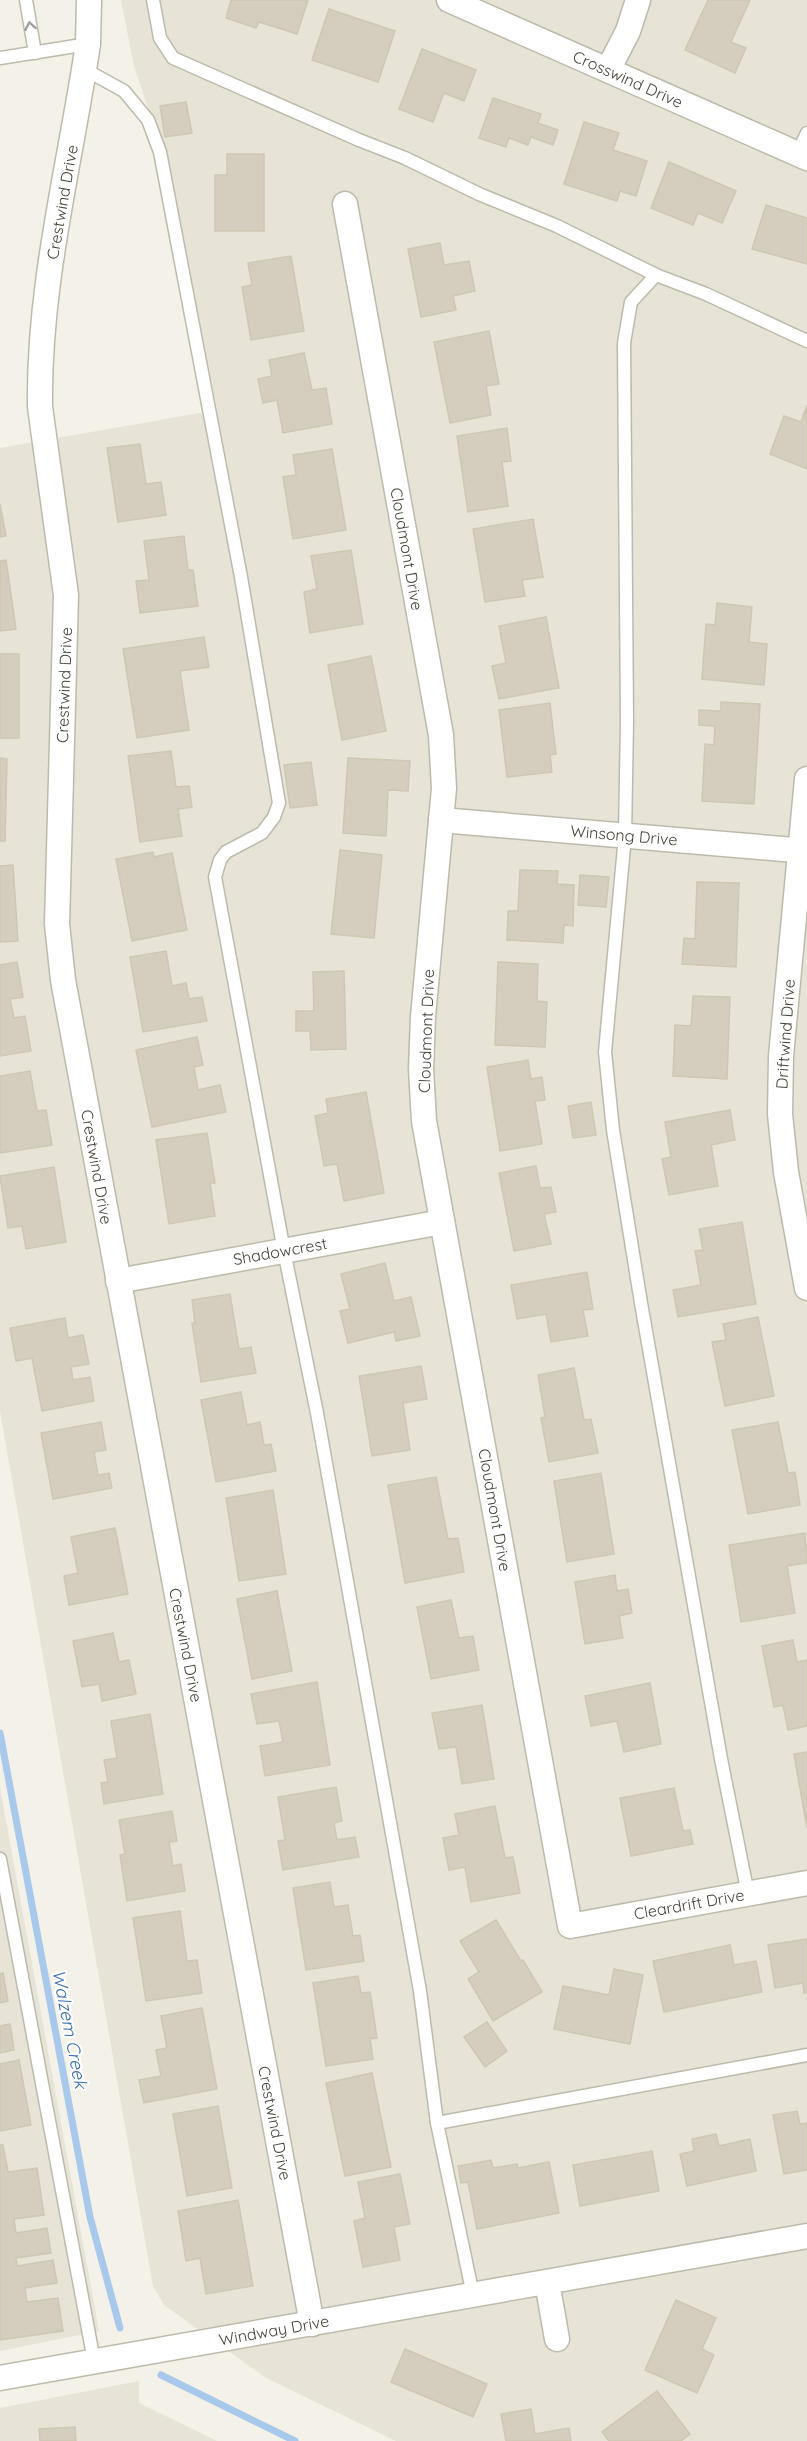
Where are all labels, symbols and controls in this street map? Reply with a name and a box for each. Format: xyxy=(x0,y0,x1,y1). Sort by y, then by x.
one-way arrow xyxy=(25,22,37,31)
street label: Crosswind Drive xyxy=(570,46,686,112)
street label: Crestwind Drive xyxy=(42,143,82,261)
street label: Cloudmont Drive xyxy=(386,486,428,612)
street label: Crestwind Drive xyxy=(52,627,76,743)
street label: Winsong Drive xyxy=(570,820,678,850)
street label: Cloudmont Drive xyxy=(414,969,438,1093)
street label: Driftwind Drive xyxy=(771,978,799,1090)
street label: Crestwind Drive xyxy=(77,1108,117,1226)
street label: Shadowcrest xyxy=(231,1233,329,1269)
street label: Cloudmont Drive xyxy=(474,1447,516,1573)
street label: Crestwind Drive xyxy=(165,1586,207,1704)
street label: Cleardrift Drive xyxy=(632,1884,746,1924)
water label: Walzem Creek xyxy=(47,1968,93,2092)
street label: Crestwind Drive xyxy=(254,2064,296,2182)
street label: Windway Drive xyxy=(217,2310,331,2350)

